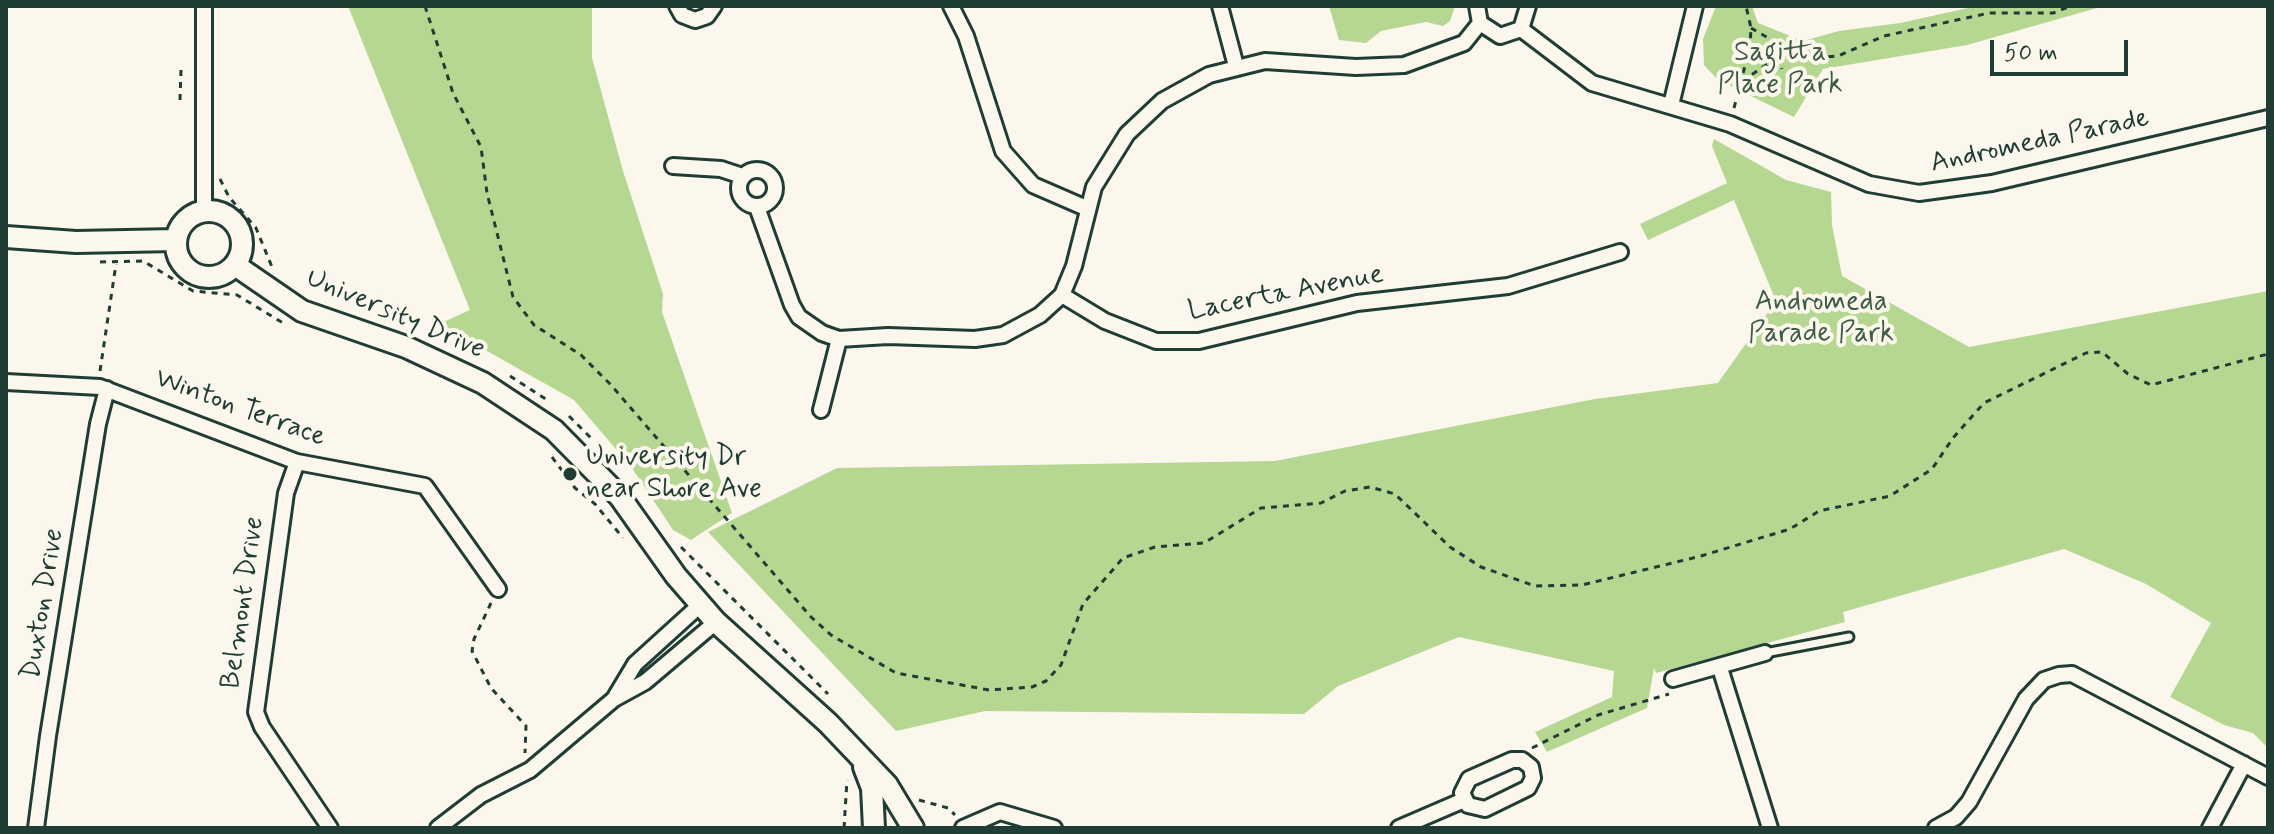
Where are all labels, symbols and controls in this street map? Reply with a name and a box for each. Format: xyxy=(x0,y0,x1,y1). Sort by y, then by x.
scale bar xyxy=(1994,24,2132,74)
park label: Sagitta Place Park xyxy=(1718,37,1842,103)
text: 50 m xyxy=(2004,38,2058,69)
street label: Andromeda Parade xyxy=(1928,102,2152,182)
street label: Lacerta Avenue xyxy=(1186,259,1386,329)
street label: University Drive xyxy=(301,262,489,368)
park label: Andromeda Parade Park xyxy=(1748,286,1894,352)
street label: Winton Terrace xyxy=(150,363,330,455)
place label: University Dr near Shore Ave xyxy=(586,441,762,507)
marker: University Dr near Shore Ave xyxy=(561,465,579,483)
street label: Belmont Drive xyxy=(215,515,273,691)
street label: Duxton Drive xyxy=(15,526,73,682)

